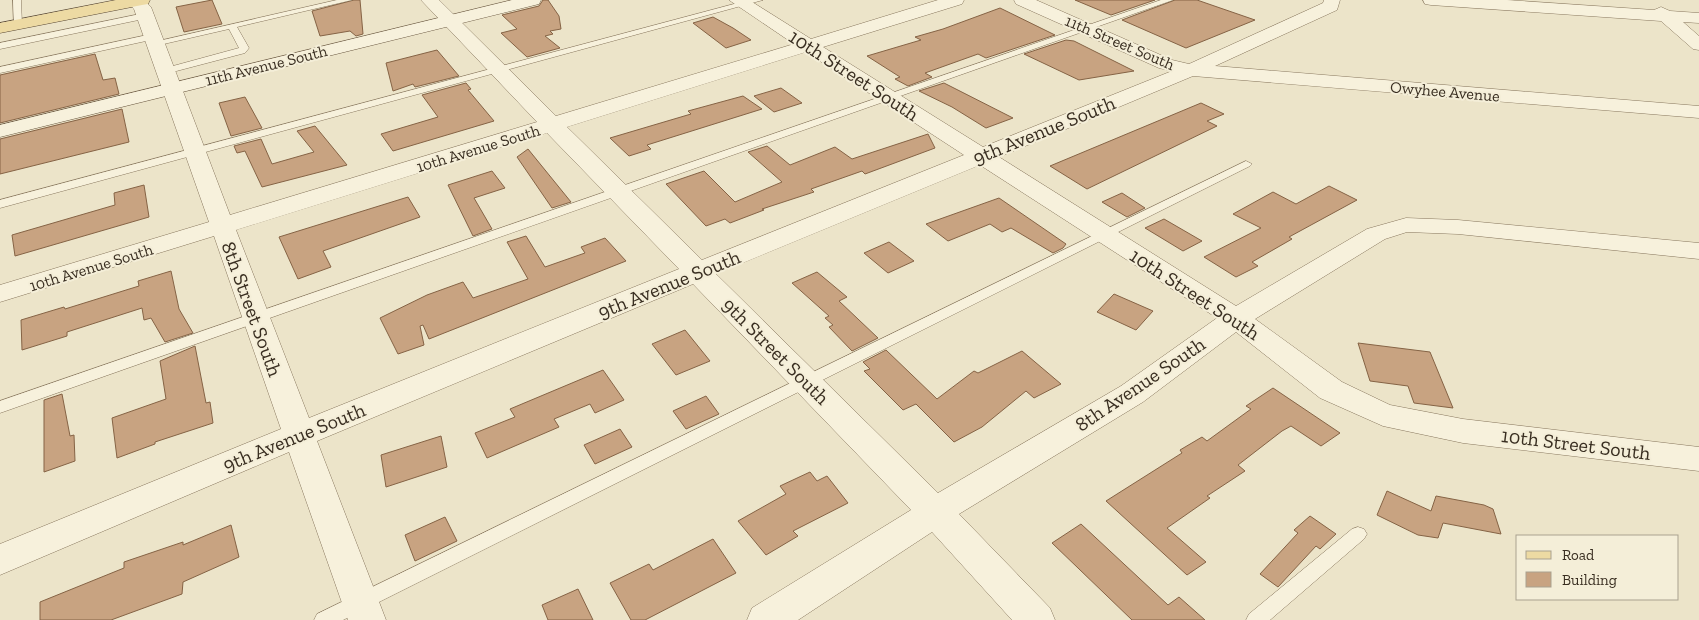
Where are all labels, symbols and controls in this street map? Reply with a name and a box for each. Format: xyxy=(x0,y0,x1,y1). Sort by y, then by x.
street label: 11th Street South xyxy=(1062,11,1177,74)
street label: 10th Street South xyxy=(784,24,924,126)
street label: 11th Avenue South xyxy=(203,41,329,90)
street label: Owyhee Avenue xyxy=(1389,77,1500,106)
street label: 9th Avenue South xyxy=(969,90,1120,170)
street label: 10th Avenue South xyxy=(414,121,542,176)
street label: 8th Street South xyxy=(216,238,288,380)
street label: 10th Avenue South xyxy=(27,240,155,295)
street label: 10th Street South xyxy=(1125,243,1265,345)
street label: 9th Avenue South xyxy=(594,244,745,324)
street label: 9th Street South xyxy=(717,292,835,410)
street label: 8th Avenue South xyxy=(1070,331,1210,436)
street label: 9th Avenue South xyxy=(219,397,370,477)
street label: 10th Street South xyxy=(1500,423,1653,465)
legend xyxy=(1516,535,1679,600)
text: Road xyxy=(1562,546,1595,564)
text: Building xyxy=(1562,571,1617,589)

